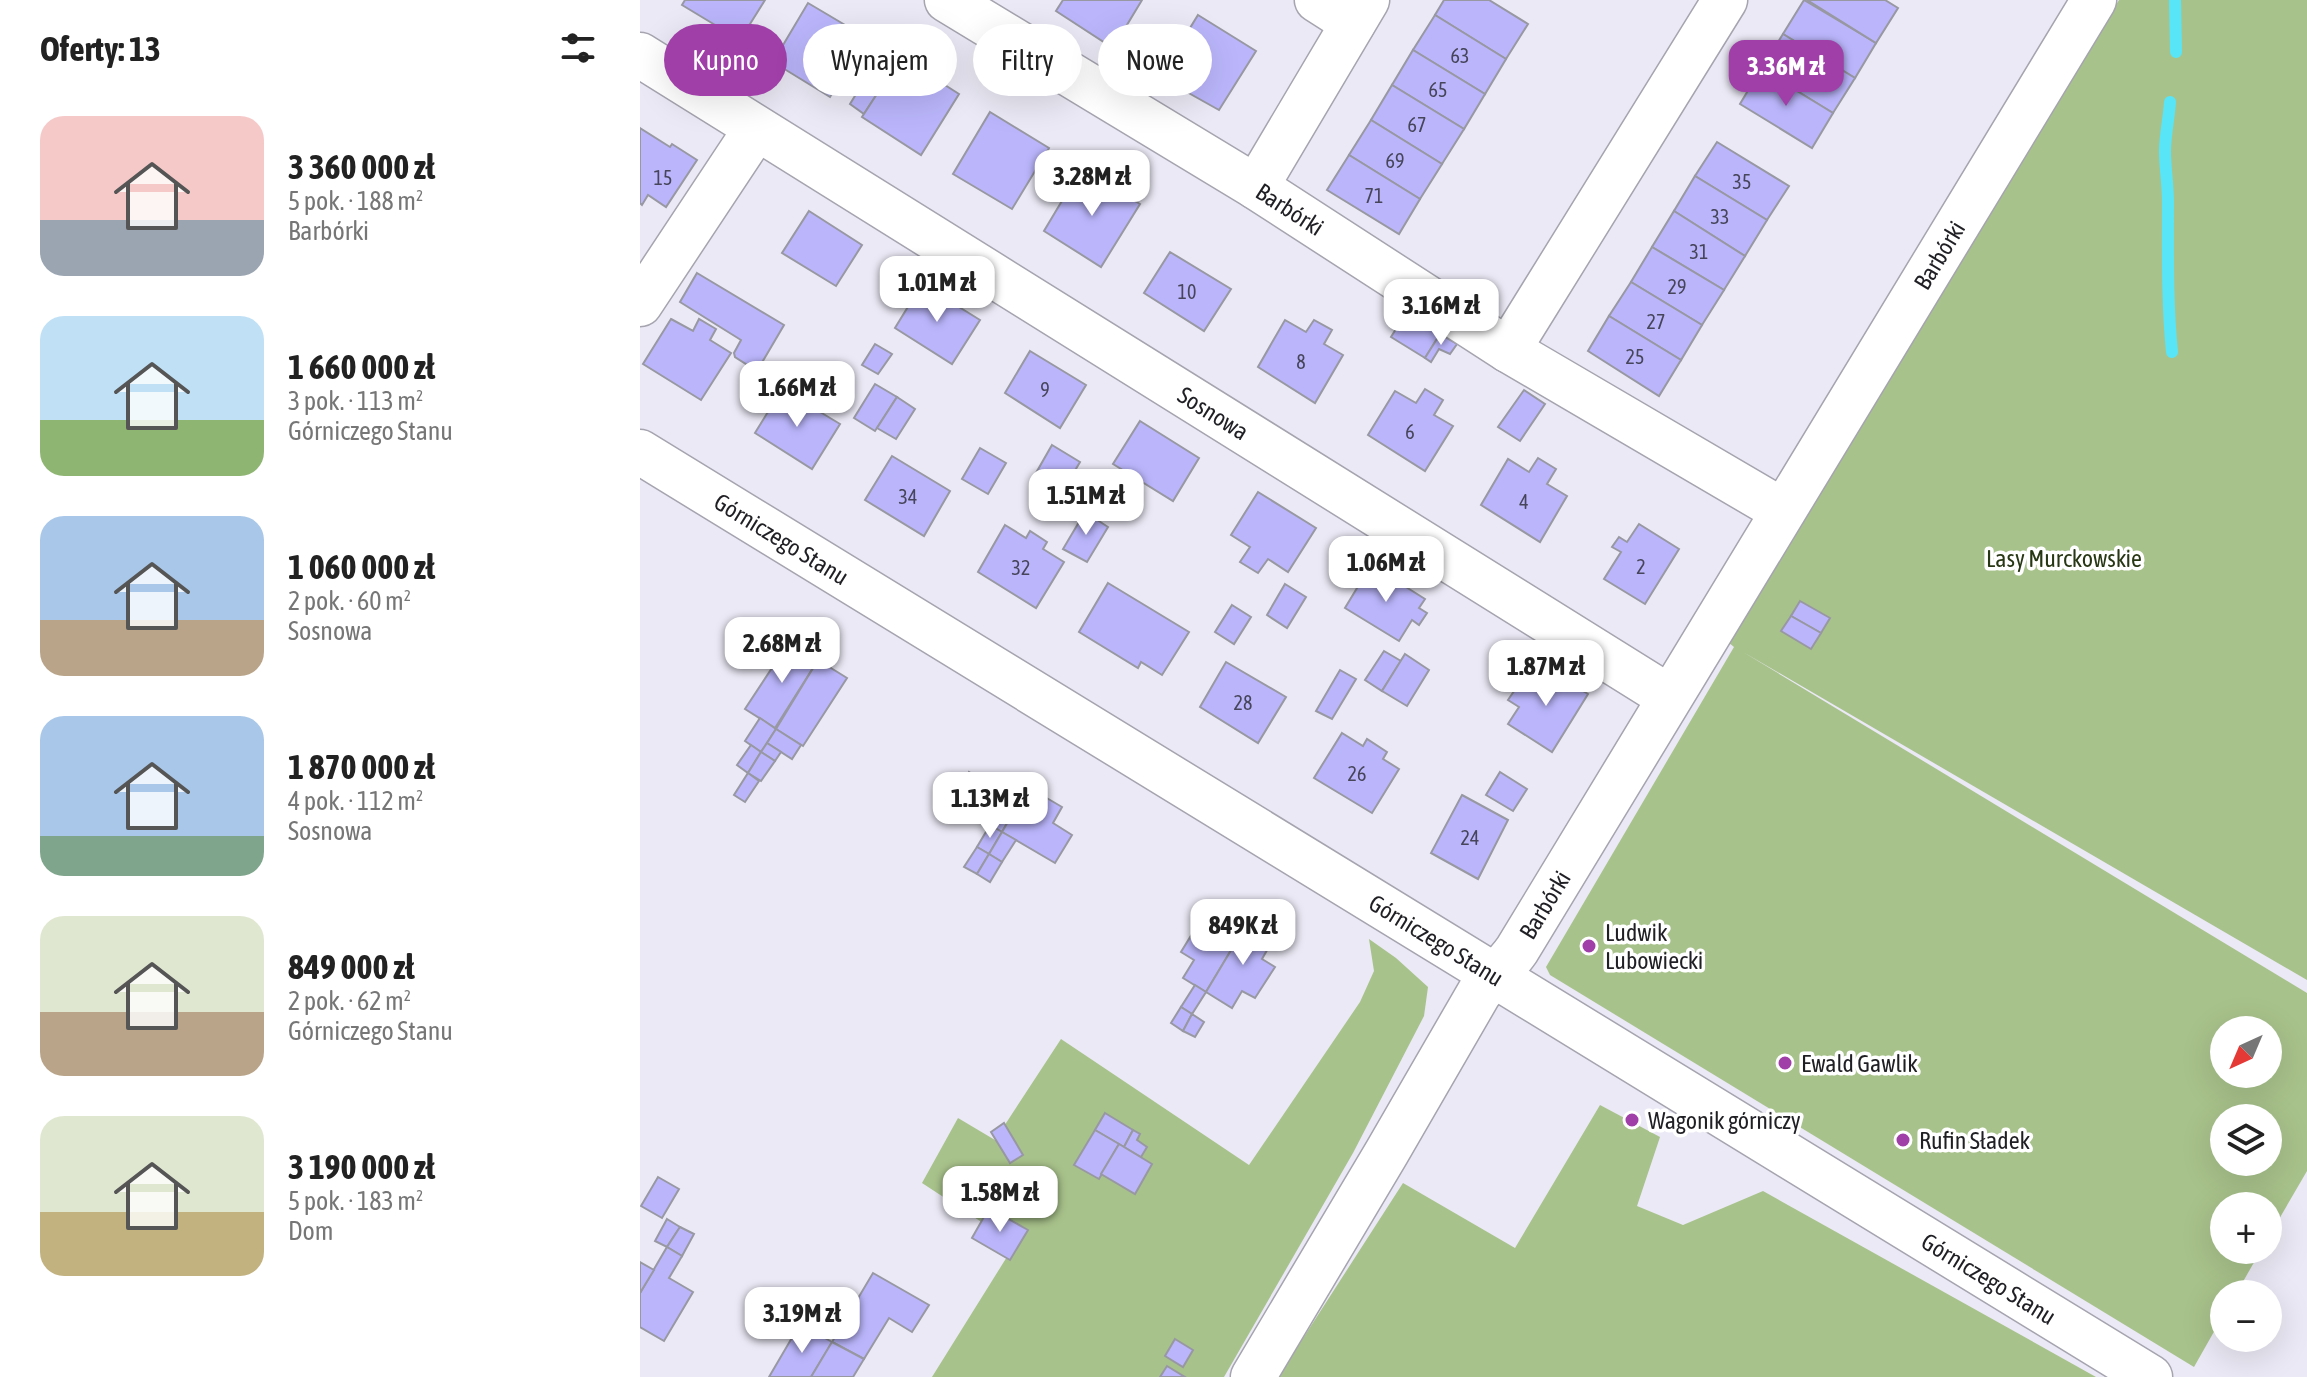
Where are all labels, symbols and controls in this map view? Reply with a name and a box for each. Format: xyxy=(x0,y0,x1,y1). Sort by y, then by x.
chip: Kupno xyxy=(664,24,787,96)
chip: Wynajem xyxy=(803,24,957,96)
chip: Filtry xyxy=(973,24,1082,96)
chip: Nowe xyxy=(1098,24,1212,96)
icon: filters xyxy=(556,26,600,70)
text: Oferty: 13 xyxy=(40,29,161,68)
pin: 3.36M zł xyxy=(1703,40,1869,108)
house number: 63 xyxy=(1451,44,1469,67)
text: 3.36M zł xyxy=(1747,51,1825,81)
house number: 65 xyxy=(1429,78,1447,101)
house number: 67 xyxy=(1408,113,1426,136)
text: 3 360 000 zł xyxy=(288,147,435,186)
icon: home xyxy=(104,148,200,244)
house number: 69 xyxy=(1386,149,1404,172)
pin: 3.28M zł xyxy=(1009,150,1175,218)
text: 3.28M zł xyxy=(1053,161,1131,191)
house number: 15 xyxy=(654,166,672,189)
house number: 35 xyxy=(1733,170,1751,193)
street label: Barbórki xyxy=(1251,177,1329,241)
house number: 71 xyxy=(1365,184,1383,207)
text: 5 pok. · 188 m² xyxy=(288,186,423,216)
house number: 33 xyxy=(1711,205,1729,228)
text: Barbórki xyxy=(288,216,369,246)
street label: Barbórki xyxy=(1908,216,1970,294)
house number: 31 xyxy=(1690,240,1708,263)
pin: 1.01M zł xyxy=(854,256,1020,324)
text: 1.01M zł xyxy=(898,267,976,297)
house number: 29 xyxy=(1668,275,1686,298)
pin: 3.16M zł xyxy=(1358,279,1524,347)
house number: 10 xyxy=(1178,280,1196,303)
text: 3.16M zł xyxy=(1402,290,1480,320)
house number: 27 xyxy=(1647,310,1665,333)
house number: 25 xyxy=(1626,345,1644,368)
text: 1 660 000 zł xyxy=(288,347,435,386)
icon: home xyxy=(104,348,200,444)
house number: 8 xyxy=(1296,350,1306,373)
pin: 1.66M zł xyxy=(714,361,880,429)
text: 1.66M zł xyxy=(758,372,836,402)
house number: 9 xyxy=(1040,378,1050,401)
street label: Sosnowa xyxy=(1173,381,1254,445)
text: 3 pok. · 113 m² xyxy=(288,386,423,416)
text: Górniczego Stanu xyxy=(288,416,453,446)
house number: 6 xyxy=(1405,420,1415,443)
pin: 1.51M zł xyxy=(1003,469,1169,537)
text: 1.51M zł xyxy=(1047,480,1125,510)
house number: 34 xyxy=(899,485,917,508)
street label: Górniczego Stanu xyxy=(710,487,854,590)
house number: 4 xyxy=(1519,490,1529,513)
pin: 1.06M zł xyxy=(1303,536,1469,604)
park label: Lasy Murckowskie xyxy=(1986,545,2142,572)
text: 1 060 000 zł xyxy=(288,547,435,586)
text: 1.06M zł xyxy=(1347,547,1425,577)
icon: home xyxy=(104,548,200,644)
house number: 2 xyxy=(1636,555,1646,578)
house number: 32 xyxy=(1012,556,1030,579)
text: 2 pok. · 60 m² xyxy=(288,586,411,616)
text: Sosnowa xyxy=(288,616,372,646)
pin: 2.68M zł xyxy=(699,617,865,685)
text: 2.68M zł xyxy=(743,628,821,658)
pin: 1.87M zł xyxy=(1463,640,1629,708)
text: 1.87M zł xyxy=(1507,651,1585,681)
house number: 28 xyxy=(1234,691,1252,714)
text: 1 870 000 zł xyxy=(288,747,435,786)
icon: home xyxy=(104,748,200,844)
house number: 26 xyxy=(1348,762,1366,785)
pin: 1.13M zł xyxy=(907,772,1073,840)
text: 1.13M zł xyxy=(951,783,1029,813)
text: 4 pok. · 112 m² xyxy=(288,786,423,816)
text: Sosnowa xyxy=(288,816,372,846)
house number: 24 xyxy=(1461,826,1479,849)
street label: Barbórki xyxy=(1514,866,1575,944)
street label: Górniczego Stanu xyxy=(1364,889,1508,991)
pin: 849K zł xyxy=(1169,899,1317,967)
text: 849K zł xyxy=(1208,910,1278,940)
place label: Ludwik Lubowiecki xyxy=(1605,919,1703,974)
marker: Ludwik Lubowiecki xyxy=(1580,937,1598,955)
text: 849 000 zł xyxy=(288,947,414,986)
icon: home xyxy=(104,948,200,1044)
text: 2 pok. · 62 m² xyxy=(288,986,411,1016)
text: Górniczego Stanu xyxy=(288,1016,453,1046)
north arrow xyxy=(2210,1016,2282,1088)
map controls xyxy=(2210,1016,2282,1352)
place label: Ewald Gawlik xyxy=(1801,1050,1918,1077)
marker: Ewald Gawlik xyxy=(1776,1054,1794,1072)
button: layers xyxy=(2210,1104,2282,1176)
place label: Wagonik górniczy xyxy=(1648,1107,1801,1134)
marker: Wagonik górniczy xyxy=(1623,1111,1641,1129)
place label: Rufin Sładek xyxy=(1919,1127,2031,1154)
marker: Rufin Sładek xyxy=(1894,1131,1912,1149)
text: 3 190 000 zł xyxy=(288,1147,435,1186)
icon: home xyxy=(104,1148,200,1244)
pin: 1.58M zł xyxy=(917,1166,1083,1234)
text: 1.58M zł xyxy=(961,1177,1039,1207)
text: 5 pok. · 183 m² xyxy=(288,1186,423,1216)
button: + xyxy=(2210,1192,2282,1264)
text: Dom xyxy=(288,1216,334,1246)
street label: Górniczego Stanu xyxy=(1917,1227,2061,1330)
button: − xyxy=(2210,1280,2282,1352)
pin: 3.19M zł xyxy=(719,1287,885,1355)
text: 3.19M zł xyxy=(763,1298,841,1328)

